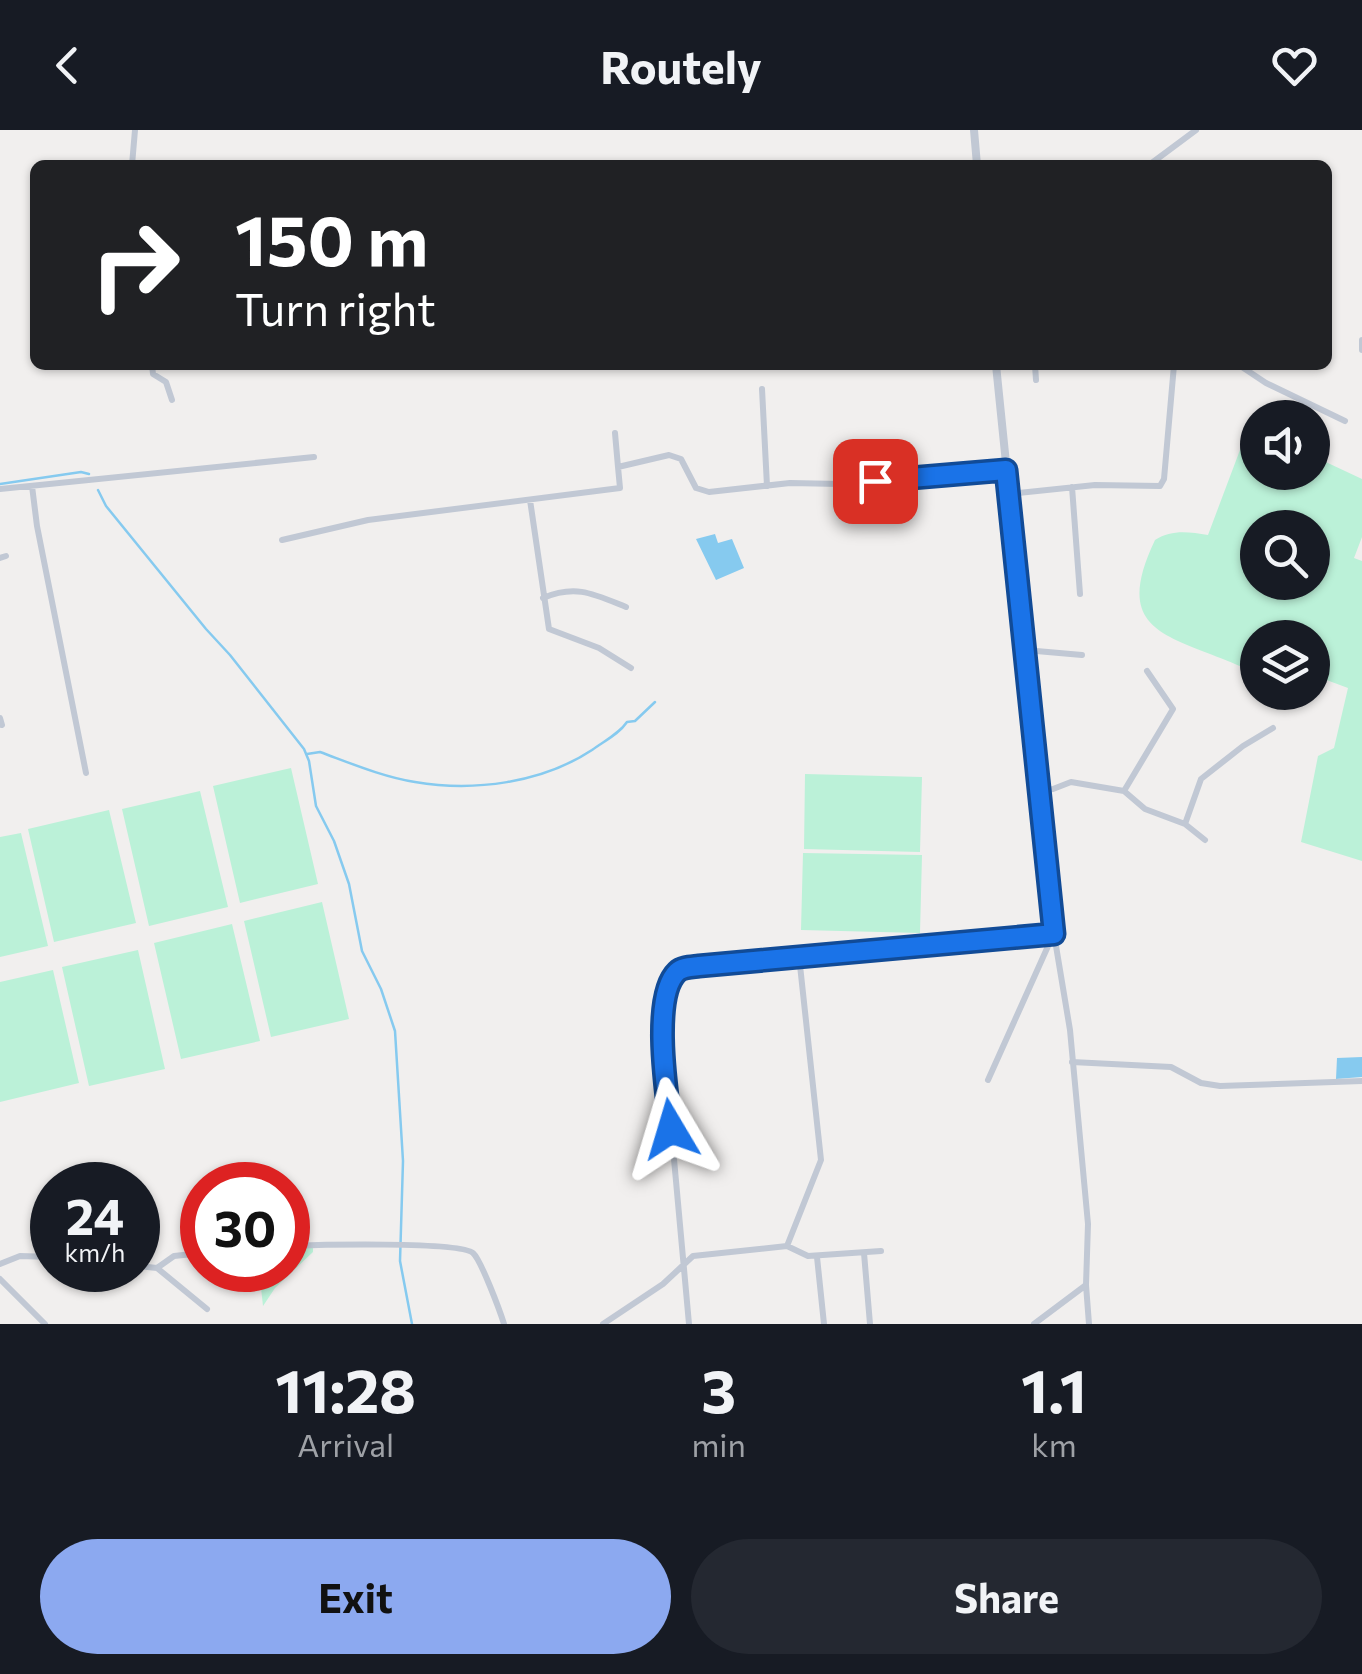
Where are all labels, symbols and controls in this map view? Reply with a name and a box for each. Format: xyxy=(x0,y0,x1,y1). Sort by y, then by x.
icon: back xyxy=(40,38,95,93)
text: Routely xyxy=(600,38,762,93)
icon: heart xyxy=(1267,38,1322,93)
text: 150 m xyxy=(235,195,428,280)
icon: right xyxy=(70,200,200,330)
text: Turn right xyxy=(235,280,436,335)
map controls xyxy=(1240,400,1330,710)
button: sound xyxy=(1240,400,1330,490)
pin xyxy=(833,439,918,524)
icon: arrive xyxy=(848,454,903,509)
button: search xyxy=(1240,510,1330,600)
button: layers xyxy=(1240,620,1330,710)
position arrow xyxy=(619,1077,723,1181)
speed limit sign: 30 xyxy=(180,1162,310,1292)
text: 24 xyxy=(66,1184,124,1245)
text: km/h xyxy=(65,1237,125,1267)
text: 11:28 xyxy=(275,1352,416,1425)
text: 3 xyxy=(701,1352,736,1425)
text: 1.1 xyxy=(1021,1352,1087,1425)
text: Arrival xyxy=(297,1424,394,1464)
text: min xyxy=(691,1424,746,1464)
text: km xyxy=(1031,1424,1077,1464)
button: Exit xyxy=(40,1539,671,1654)
button: Share xyxy=(691,1539,1322,1654)

